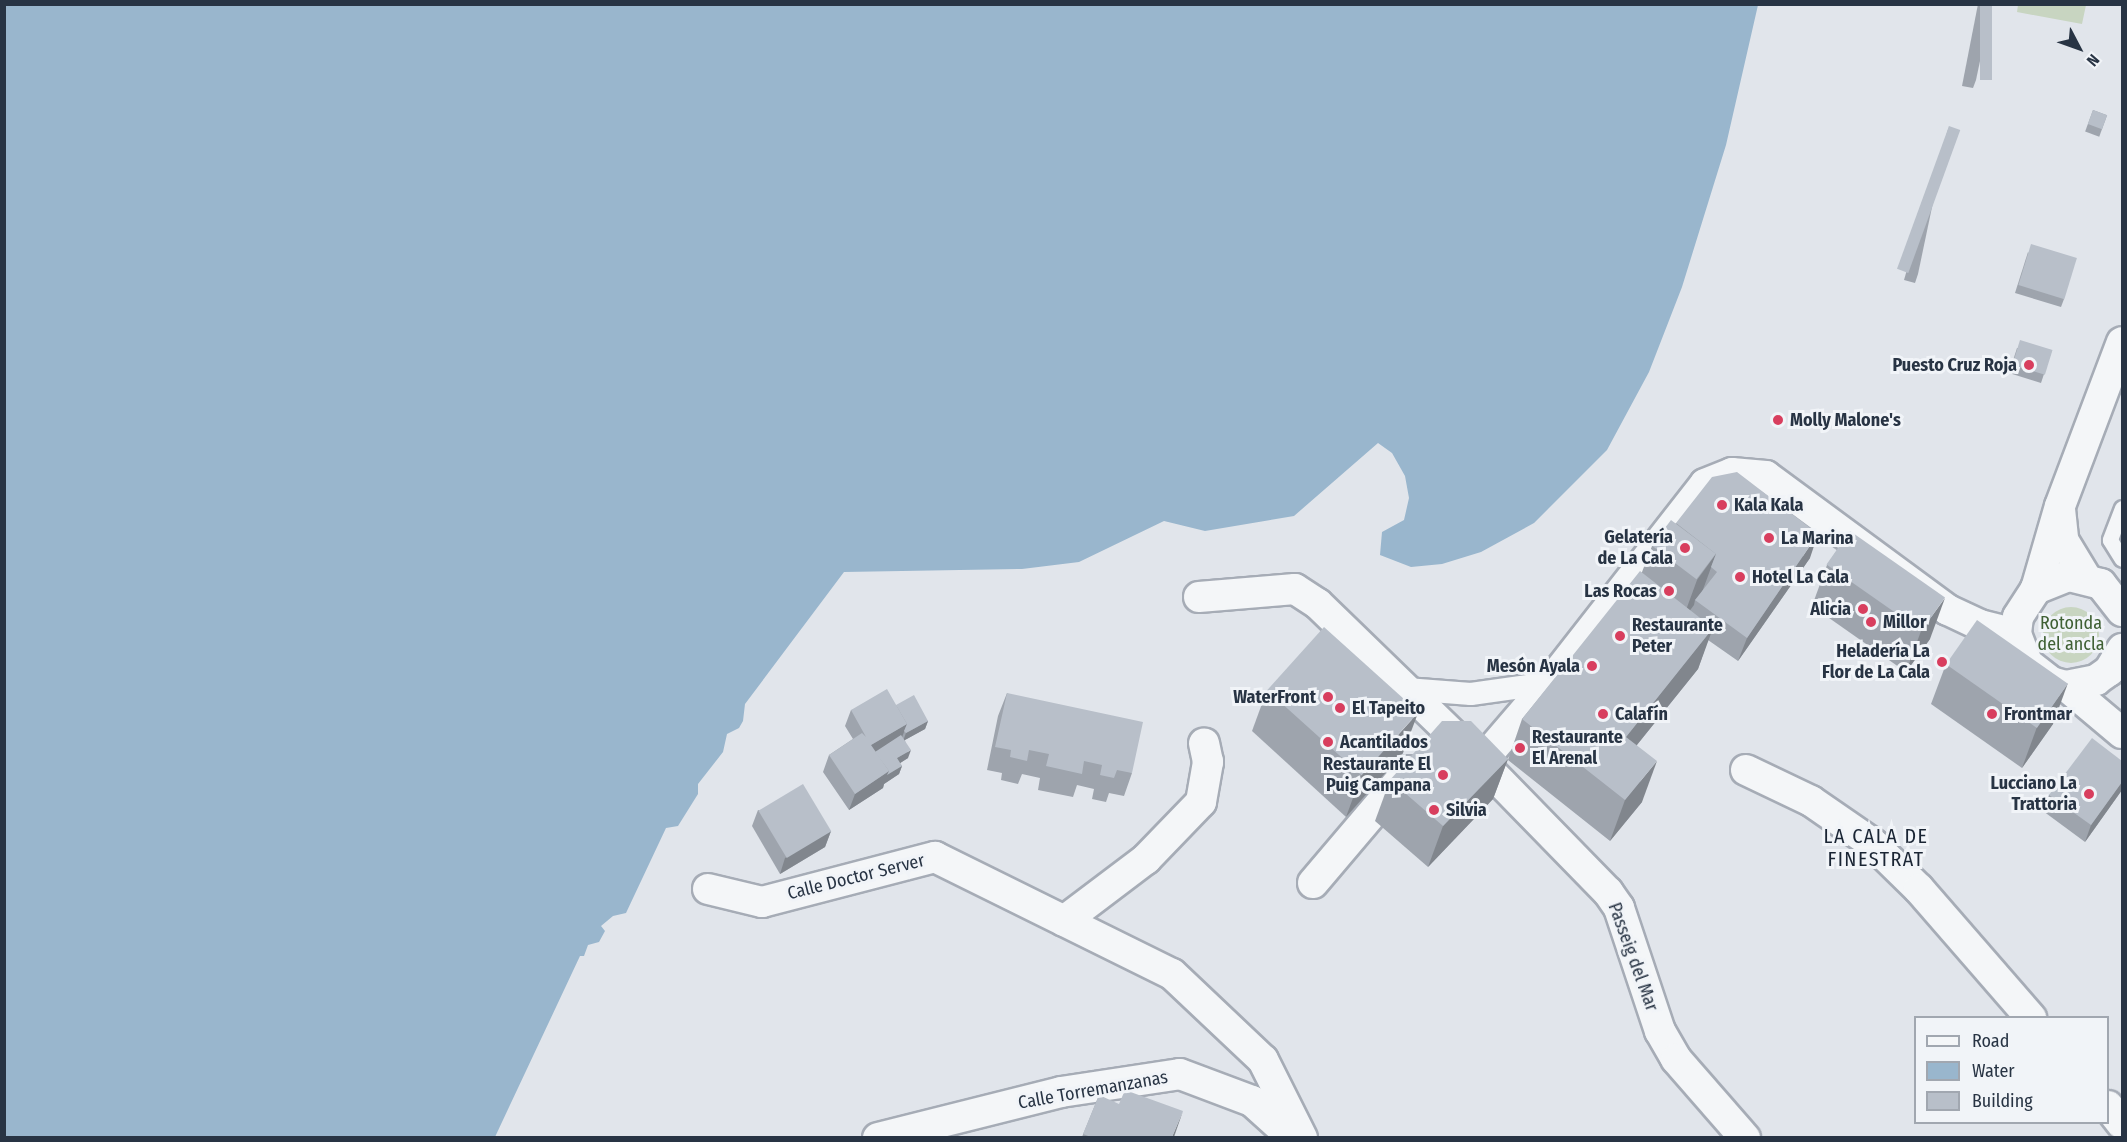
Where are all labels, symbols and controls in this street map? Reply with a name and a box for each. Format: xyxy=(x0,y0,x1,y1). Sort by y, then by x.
north arrow xyxy=(2049,18,2109,78)
text: N xyxy=(2083,50,2103,70)
place label: Puesto Cruz Roja xyxy=(1892,354,2017,376)
marker: Puesto Cruz Roja xyxy=(2022,358,2036,372)
place label: Molly Malone's xyxy=(1790,409,1901,431)
marker: Molly Malone's xyxy=(1771,413,1785,427)
place label: Kala Kala xyxy=(1734,494,1803,516)
marker: Kala Kala xyxy=(1715,498,1729,512)
place label: Gelatería de La Cala xyxy=(1598,527,1673,570)
place label: La Marina xyxy=(1781,527,1854,549)
marker: La Marina xyxy=(1762,531,1776,545)
marker: Gelatería de La Cala xyxy=(1678,541,1692,555)
place label: Hotel La Cala xyxy=(1752,566,1849,588)
marker: Hotel La Cala xyxy=(1733,570,1747,584)
place label: Las Rocas xyxy=(1584,580,1657,602)
marker: Las Rocas xyxy=(1662,584,1676,598)
place label: Alicia xyxy=(1810,598,1851,620)
marker: Alicia xyxy=(1856,602,1870,616)
place label: Millor xyxy=(1883,611,1927,633)
park label: Rotonda del ancla xyxy=(2037,613,2105,656)
place label: Restaurante Peter xyxy=(1632,615,1723,658)
marker: Millor xyxy=(1864,615,1878,629)
marker: Restaurante Peter xyxy=(1613,629,1627,643)
place label: Heladería La Flor de La Cala xyxy=(1822,641,1930,684)
place label: Mesón Ayala xyxy=(1487,655,1580,677)
marker: Heladería La Flor de La Cala xyxy=(1935,655,1949,669)
marker: Mesón Ayala xyxy=(1585,659,1599,673)
place label: WaterFront xyxy=(1233,686,1316,708)
marker: WaterFront xyxy=(1321,690,1335,704)
place label: El Tapeito xyxy=(1352,697,1425,719)
marker: El Tapeito xyxy=(1333,701,1347,715)
place label: Calafín xyxy=(1615,703,1668,725)
place label: Frontmar xyxy=(2004,703,2072,725)
marker: Calafín xyxy=(1596,707,1610,721)
marker: Frontmar xyxy=(1985,707,1999,721)
place label: Restaurante El Arenal xyxy=(1532,727,1623,770)
place label: Acantilados xyxy=(1340,731,1428,753)
marker: Acantilados xyxy=(1321,735,1335,749)
marker: Restaurante El Arenal xyxy=(1513,741,1527,755)
place label: Restaurante El Puig Campana xyxy=(1323,754,1431,796)
marker: Restaurante El Puig Campana xyxy=(1436,768,1450,782)
place label: Lucciano La Trattoria xyxy=(1991,773,2077,816)
marker: Lucciano La Trattoria xyxy=(2082,787,2096,801)
place label: Silvia xyxy=(1446,799,1487,821)
marker: Silvia xyxy=(1427,803,1441,817)
district label: LA CALA DE FINESTRAT xyxy=(1824,824,1928,871)
street label: Calle Doctor Server xyxy=(785,850,927,904)
street label: Passeig del Mar xyxy=(1603,900,1663,1014)
legend xyxy=(1914,1016,2109,1124)
text: Road xyxy=(1972,1030,2009,1052)
text: Water xyxy=(1972,1060,2015,1082)
street label: Calle Torremanzanas xyxy=(1016,1066,1170,1114)
text: Building xyxy=(1972,1090,2033,1112)

